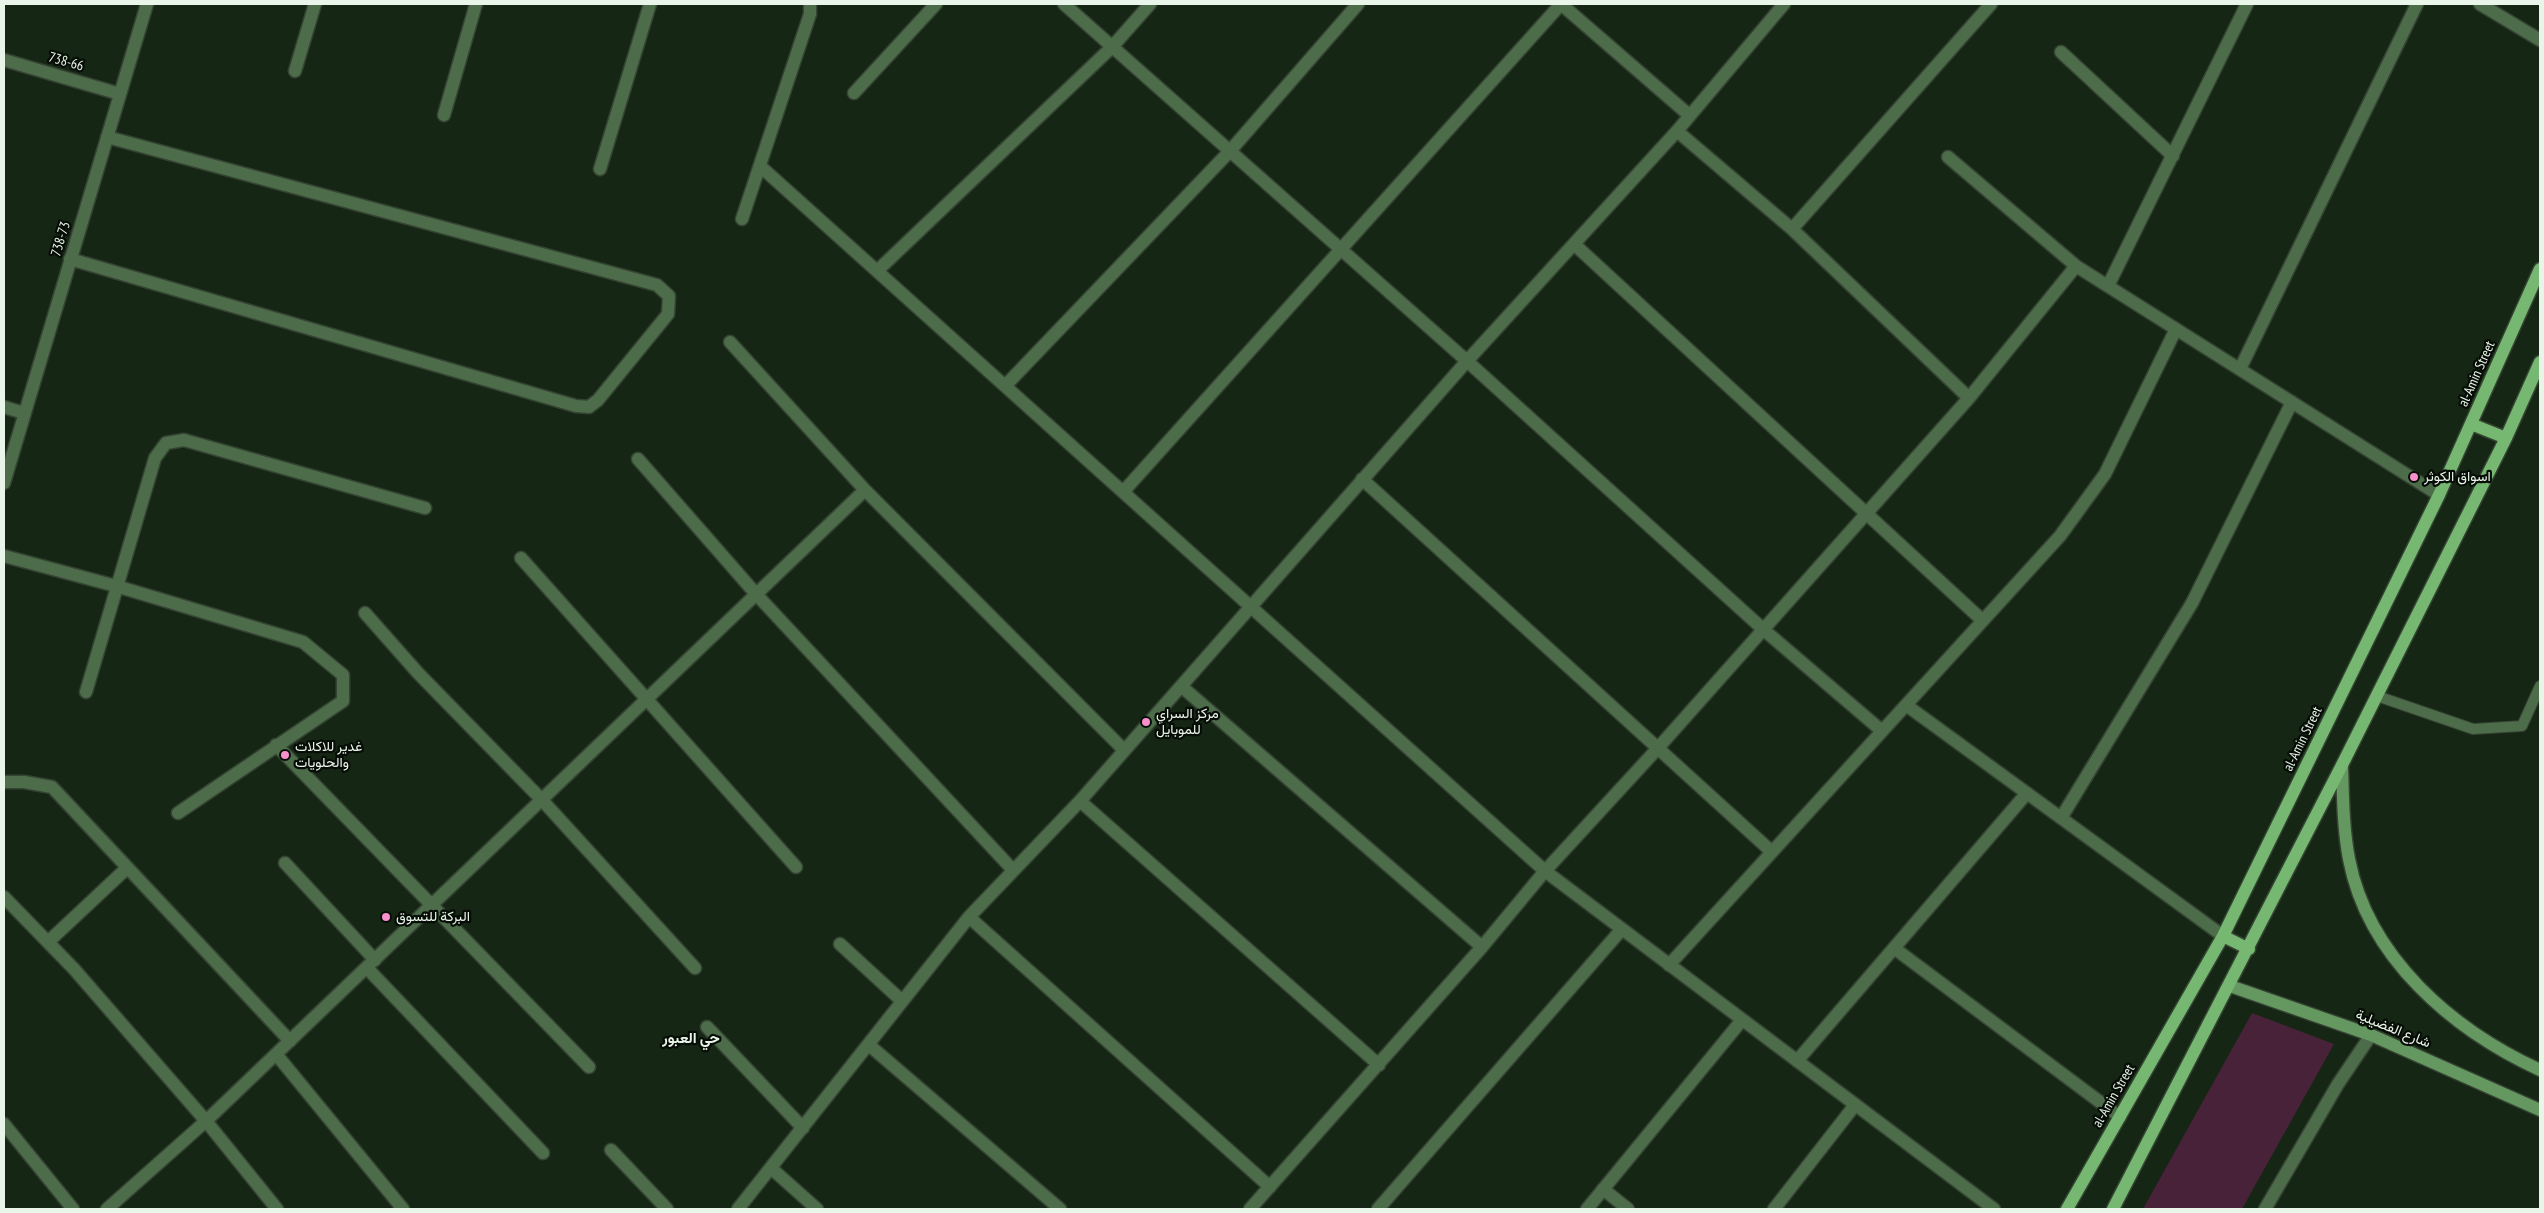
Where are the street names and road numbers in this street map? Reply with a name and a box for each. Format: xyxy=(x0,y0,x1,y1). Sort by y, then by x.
street label: 738-66 xyxy=(47,49,85,75)
street label: 738-73 xyxy=(48,220,74,258)
street label: al-Amin Street xyxy=(2455,339,2499,409)
street label: al-Amin Street xyxy=(2280,704,2326,774)
street label: شارع الفضيلية xyxy=(2353,1006,2433,1052)
street label: al-Amin Street xyxy=(2089,1062,2139,1130)

